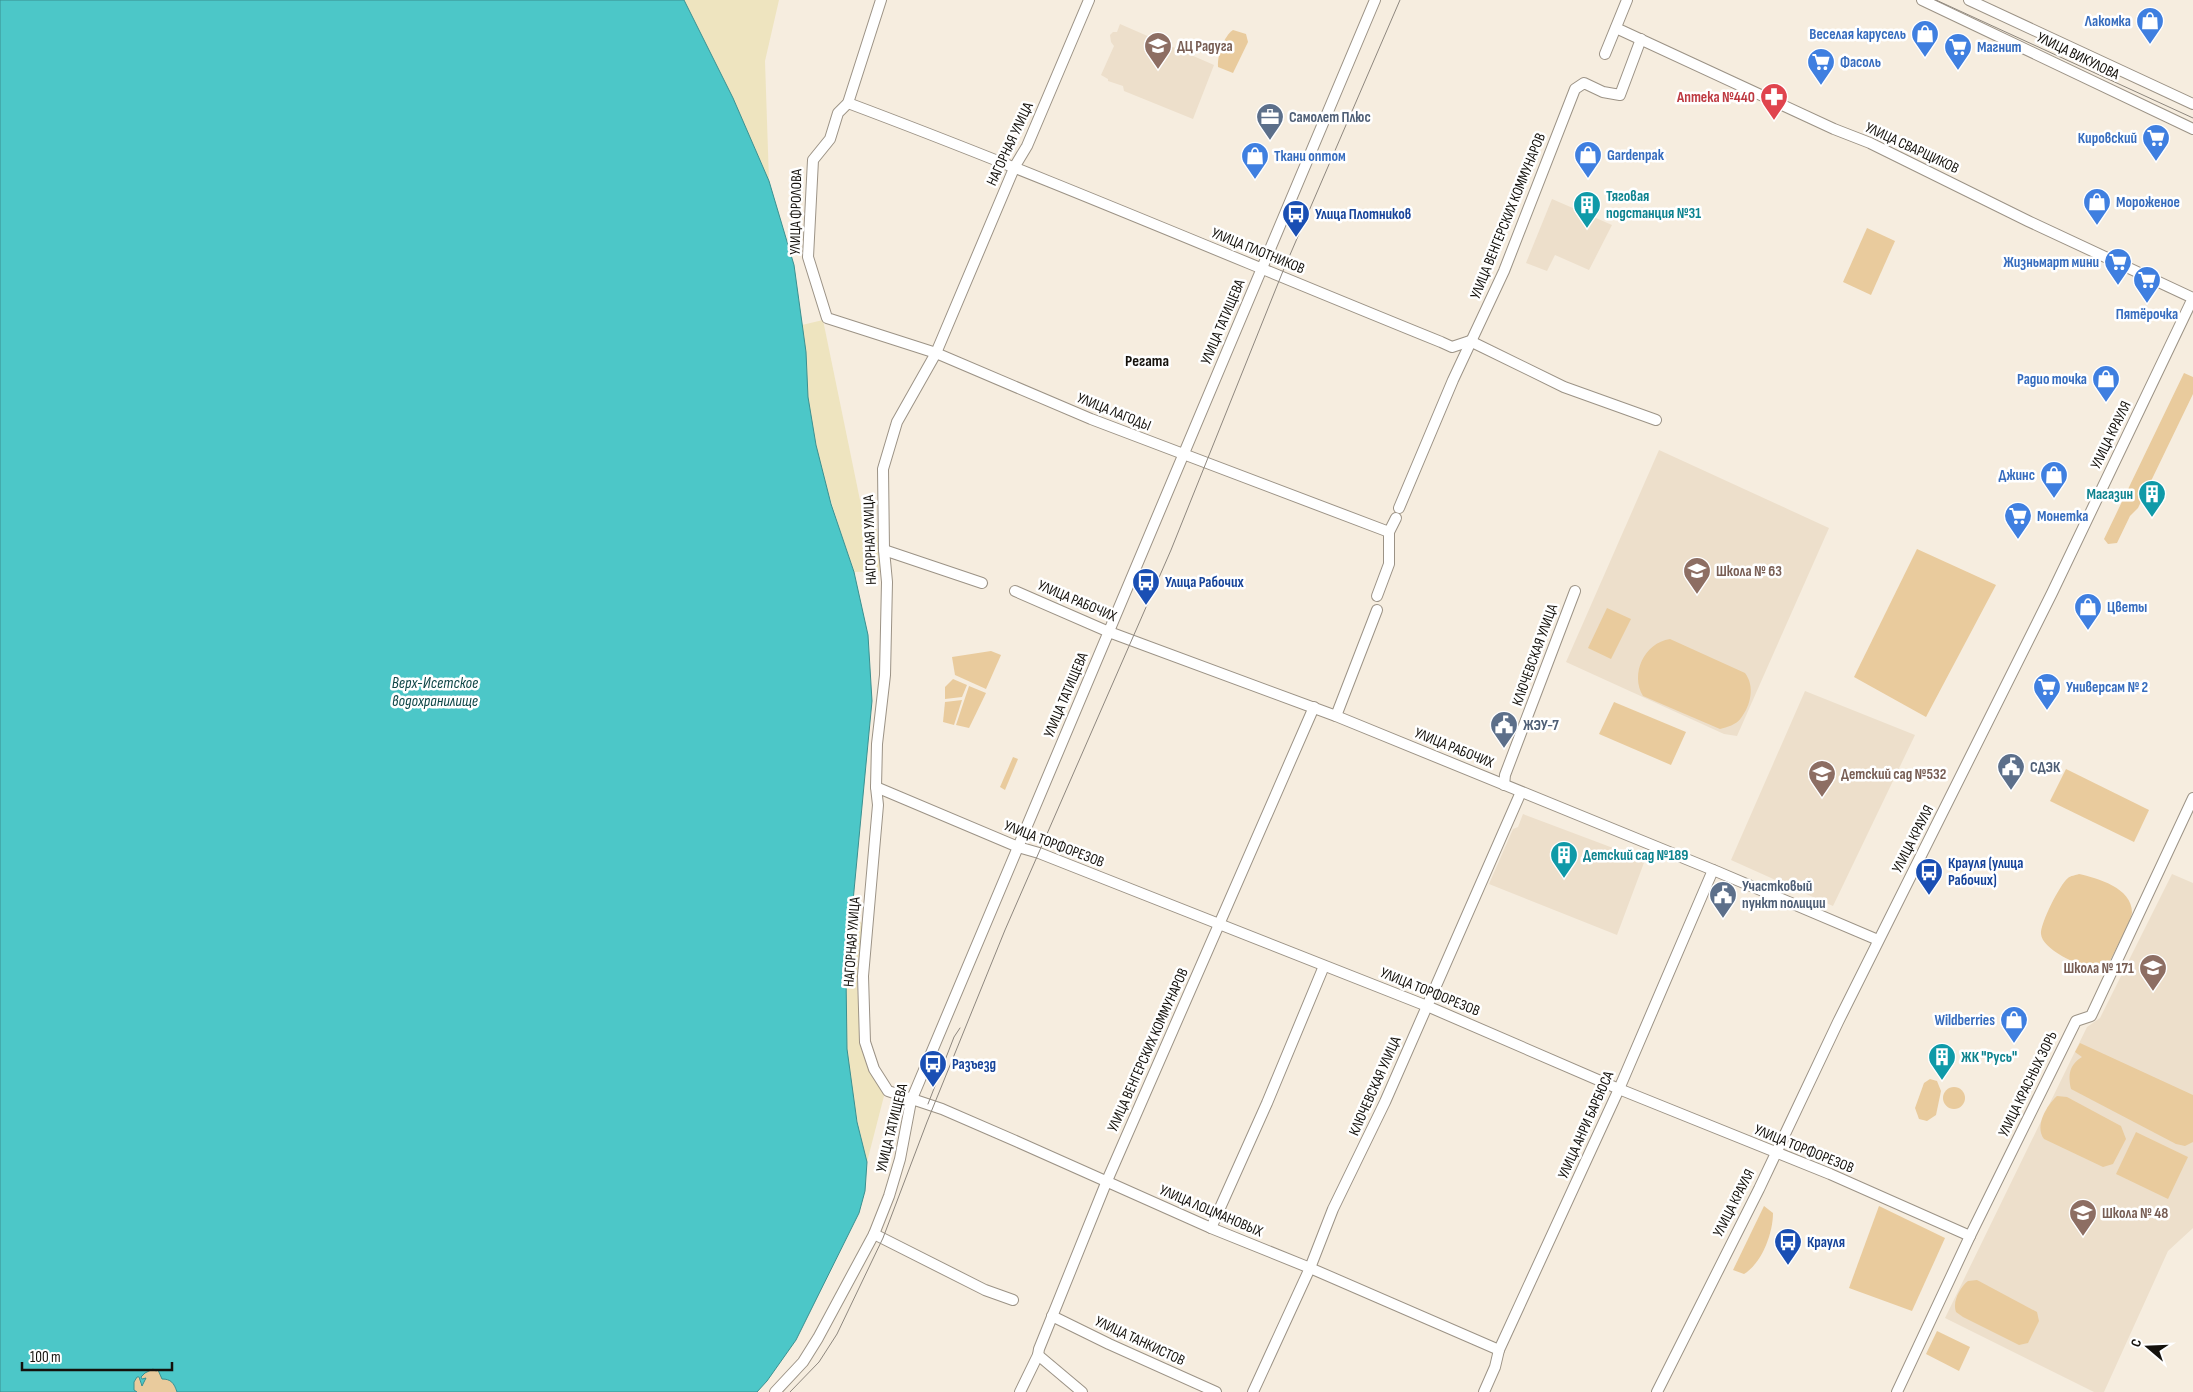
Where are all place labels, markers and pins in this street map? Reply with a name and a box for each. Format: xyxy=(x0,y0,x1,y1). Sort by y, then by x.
shop icon: Лакомка xyxy=(2135,6,2165,45)
place label: Лакомка xyxy=(2084,12,2131,31)
shop icon: Веселая карусель xyxy=(1910,19,1940,58)
place label: Веселая карусель xyxy=(1809,25,1906,44)
school or university icon: ДЦ Радуга xyxy=(1143,31,1173,70)
supermarket icon: Магнит xyxy=(1943,32,1973,71)
place label: ДЦ Радуга xyxy=(1177,37,1233,56)
place label: Магнит xyxy=(1977,38,2022,57)
supermarket icon: Фасоль xyxy=(1806,47,1836,86)
place label: Фасоль xyxy=(1840,53,1881,72)
pharmacy icon: Аптека №440 xyxy=(1759,82,1789,121)
place label: Аптека №440 xyxy=(1676,88,1755,107)
office icon: Самолет Плюс xyxy=(1255,102,1285,141)
place label: Самолет Плюс xyxy=(1289,108,1371,127)
supermarket icon: Кировский xyxy=(2141,123,2171,162)
place label: Кировский xyxy=(2078,129,2137,148)
shop icon: Gardenpak xyxy=(1573,140,1603,179)
shop icon: Ткани оптом xyxy=(1240,141,1270,180)
place label: Gardenpak xyxy=(1607,146,1665,165)
place label: Ткани оптом xyxy=(1274,147,1346,166)
place label: Тяговая подстанция №31 xyxy=(1606,187,1701,223)
shop icon: Мороженое xyxy=(2082,187,2112,226)
building icon: Тяговая подстанция №31 xyxy=(1572,190,1602,229)
place label: Мороженое xyxy=(2116,193,2180,212)
bus stop icon: Улица Плотников xyxy=(1281,199,1311,238)
place label: Улица Плотников xyxy=(1315,205,1411,224)
supermarket icon: Жизньмарт мини xyxy=(2103,247,2133,286)
place label: Жизньмарт мини xyxy=(2003,253,2099,272)
supermarket icon: Пятёрочка xyxy=(2132,265,2162,304)
place label: Пятёрочка xyxy=(2116,305,2178,324)
shop icon: Радио точка xyxy=(2091,364,2121,403)
place label: Радио точка xyxy=(2017,370,2087,389)
shop icon: Джинс xyxy=(2039,460,2069,499)
place label: Джинс xyxy=(1998,466,2035,485)
building icon: Магазин xyxy=(2137,479,2167,518)
place label: Магазин xyxy=(2086,485,2133,504)
supermarket icon: Монетка xyxy=(2003,501,2033,540)
place label: Монетка xyxy=(2037,507,2088,526)
school or university icon: Школа № 63 xyxy=(1682,556,1712,595)
place label: Школа № 63 xyxy=(1716,562,1782,581)
bus stop icon: Улица Рабочих xyxy=(1131,567,1161,606)
place label: Улица Рабочих xyxy=(1165,573,1244,592)
shop icon: Цветы xyxy=(2073,592,2103,631)
place label: Цветы xyxy=(2107,598,2147,617)
supermarket icon: Универсам № 2 xyxy=(2032,672,2062,711)
place label: Универсам № 2 xyxy=(2066,678,2148,697)
public building icon: ЖЭУ-7 xyxy=(1489,710,1519,749)
place label: ЖЭУ-7 xyxy=(1523,716,1559,735)
public building icon: СДЭК xyxy=(1996,752,2026,791)
place label: СДЭК xyxy=(2030,758,2061,777)
school or university icon: Детский сад №532 xyxy=(1807,759,1837,798)
place label: Детский сад №532 xyxy=(1841,765,1946,784)
building icon: Детский сад №189 xyxy=(1549,840,1579,879)
place label: Детский сад №189 xyxy=(1583,846,1688,865)
place label: Крауля (улица Рабочих) xyxy=(1948,854,2023,890)
bus stop icon: Крауля (улица Рабочих) xyxy=(1914,857,1944,896)
place label: Участковый пункт полиции xyxy=(1742,877,1826,913)
public building icon: Участковый пункт полиции xyxy=(1708,880,1738,919)
school or university icon: Школа № 171 xyxy=(2138,953,2168,992)
place label: Школа № 171 xyxy=(2064,959,2134,978)
shop icon: Wildberries xyxy=(1999,1005,2029,1044)
place label: Wildberries xyxy=(1934,1011,1995,1030)
building icon: ЖК "Русь" xyxy=(1927,1042,1957,1081)
place label: ЖК "Русь" xyxy=(1961,1048,2017,1067)
bus stop icon: Разъезд xyxy=(918,1049,948,1088)
place label: Разъезд xyxy=(952,1055,996,1074)
school or university icon: Школа № 48 xyxy=(2068,1198,2098,1237)
place label: Школа № 48 xyxy=(2102,1204,2168,1223)
bus stop icon: Крауля xyxy=(1773,1227,1803,1266)
place label: Крауля xyxy=(1807,1233,1845,1252)

